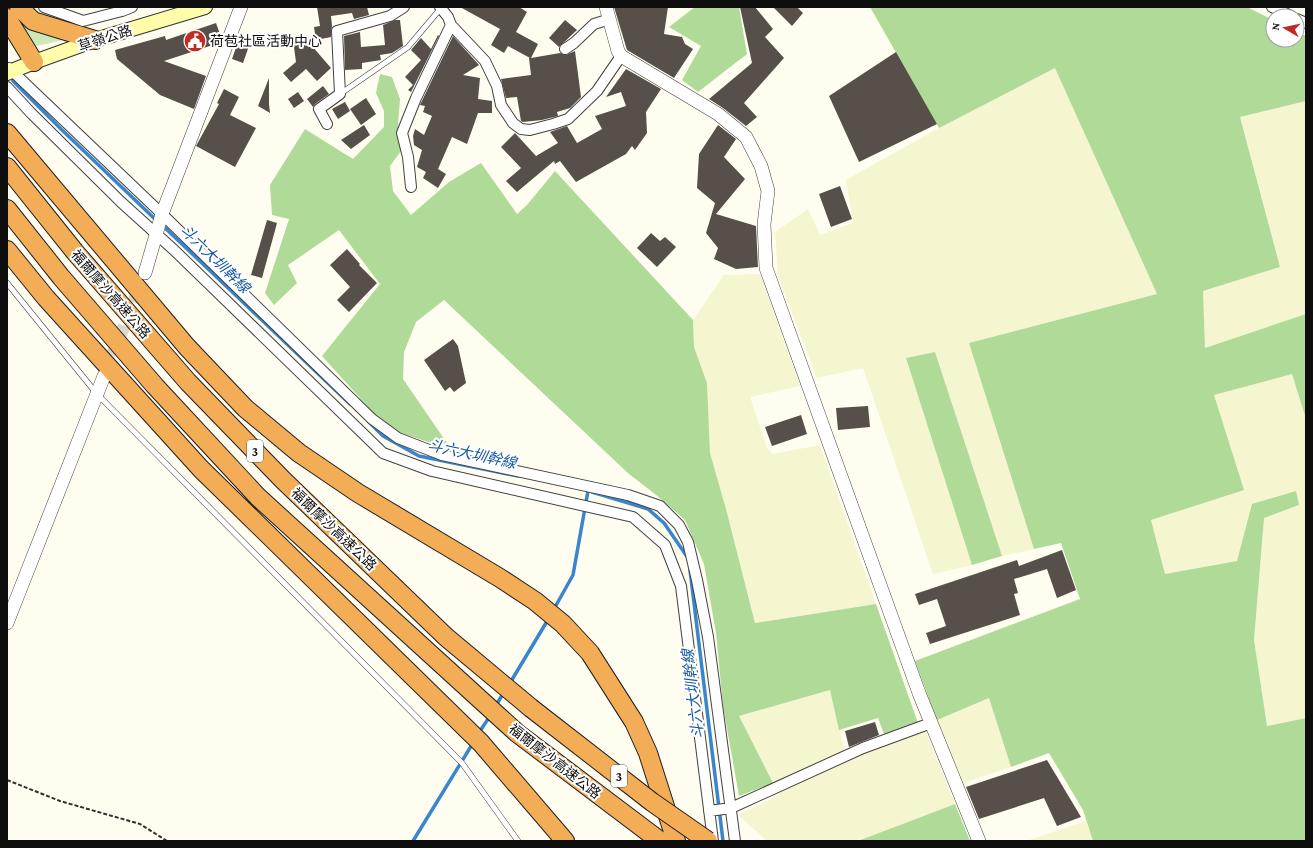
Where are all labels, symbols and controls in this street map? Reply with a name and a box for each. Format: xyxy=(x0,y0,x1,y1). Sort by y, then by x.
north arrow xyxy=(1265,8,1305,48)
text: N xyxy=(1269,21,1282,31)
street label: 草嶺公路 xyxy=(76,22,134,54)
public building icon: 荷苞社區活動中心 xyxy=(182,28,208,54)
place label: 荷苞社區活動中心 xyxy=(210,33,322,49)
water label: 斗六大圳幹線 xyxy=(177,222,254,297)
street label: 福爾摩沙高速公路 xyxy=(68,246,154,342)
water label: 斗六大圳幹線 xyxy=(426,437,520,472)
road number: 3 xyxy=(247,440,263,462)
street label: 福爾摩沙高速公路 xyxy=(288,484,380,574)
water label: 斗六大圳幹線 xyxy=(679,646,706,740)
street label: 福爾摩沙高速公路 xyxy=(506,720,604,802)
road number: 3 xyxy=(611,765,627,787)

